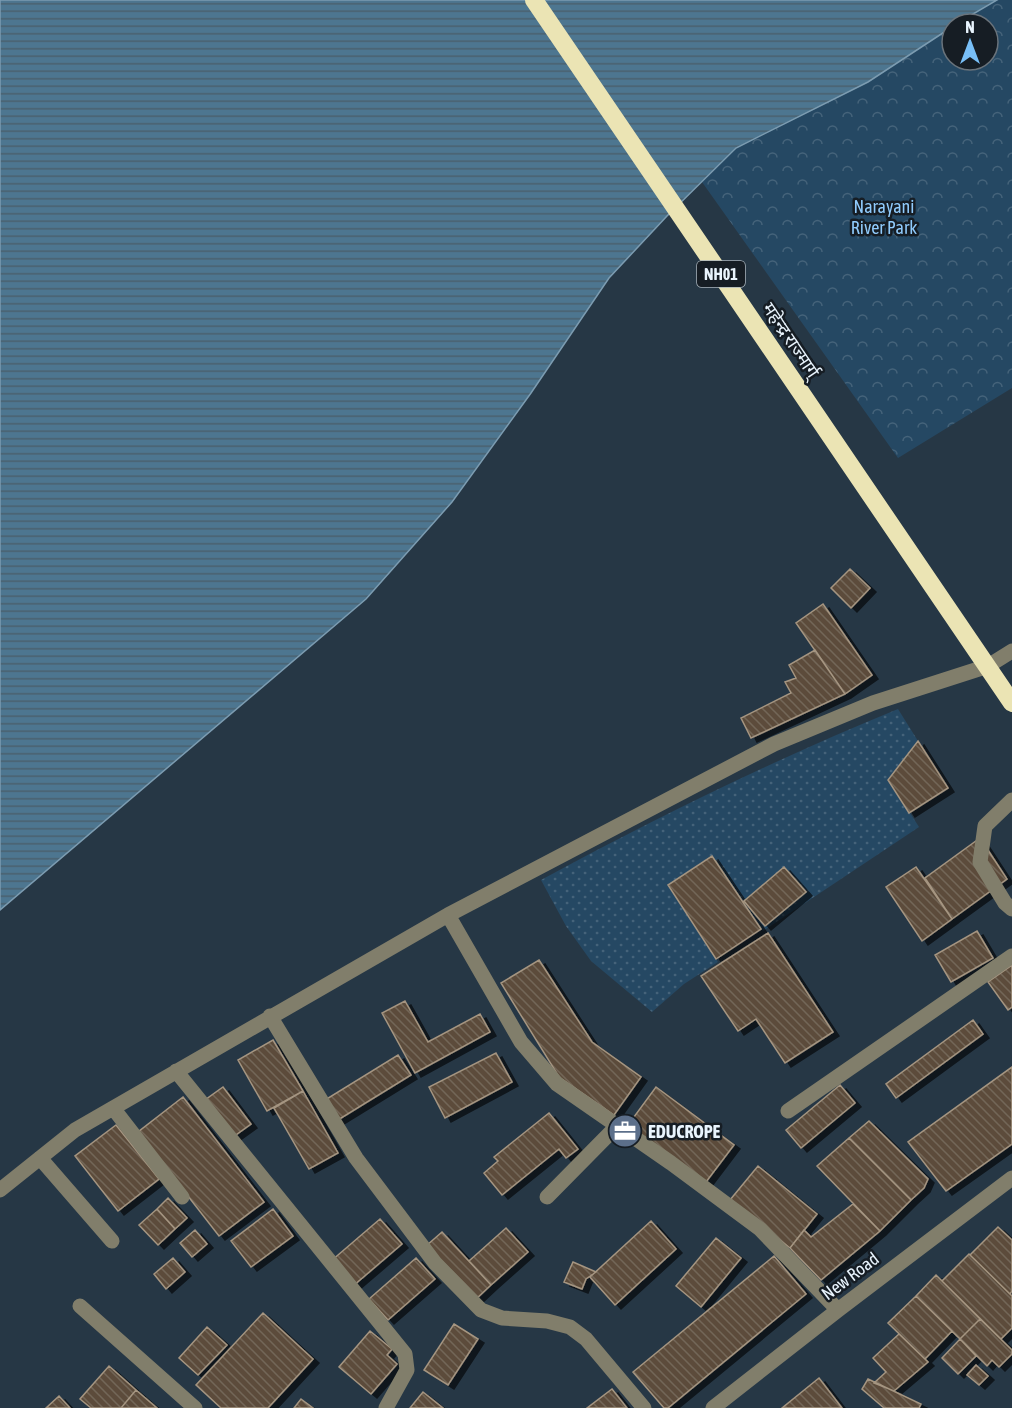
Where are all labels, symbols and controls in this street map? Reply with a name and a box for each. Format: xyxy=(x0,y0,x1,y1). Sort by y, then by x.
north arrow xyxy=(940,12,1000,72)
text: N xyxy=(965,18,975,36)
park label: Narayani River Park xyxy=(851,196,917,238)
road number: NH01 xyxy=(697,261,745,287)
street label: महेन्द्र राज्मार्ग् xyxy=(757,299,825,384)
office icon: EDUCROPE xyxy=(607,1113,643,1149)
place label: EDUCROPE xyxy=(648,1121,721,1142)
street label: New Road xyxy=(817,1248,883,1304)

